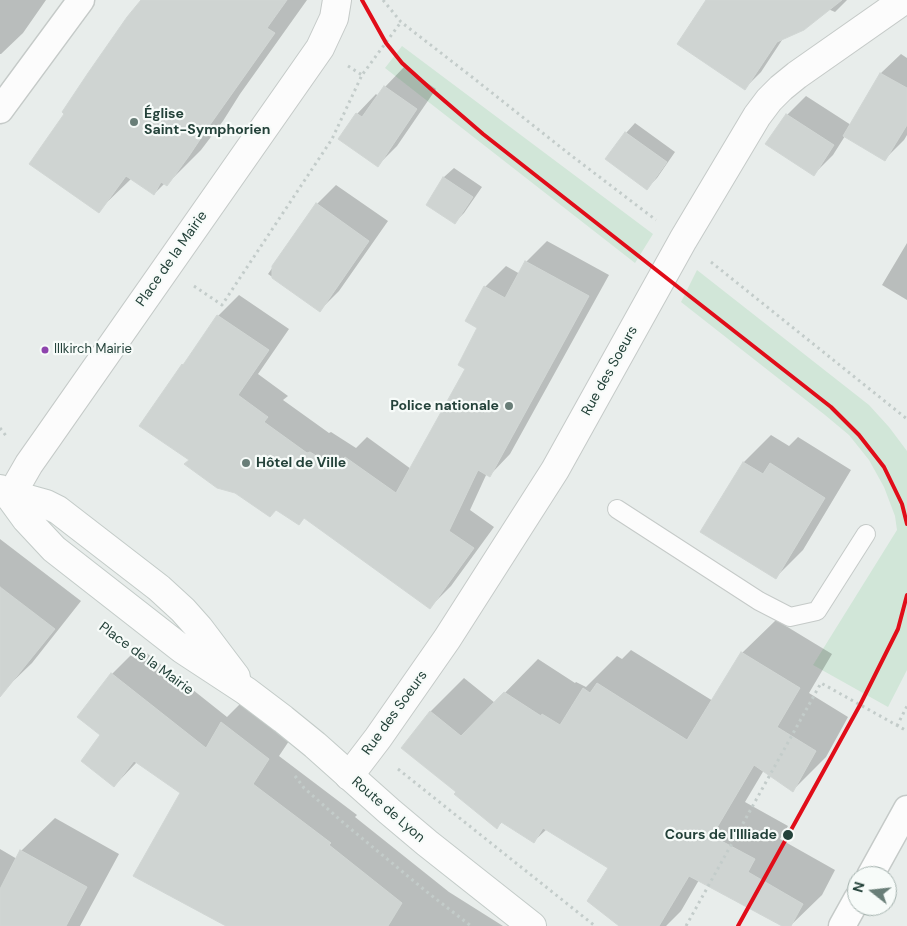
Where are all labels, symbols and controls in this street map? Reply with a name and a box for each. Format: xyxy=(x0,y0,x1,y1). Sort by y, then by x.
place label: Église Saint-Symphorien xyxy=(144,106,270,138)
marker: Église Saint-Symphorien xyxy=(128,116,140,128)
street label: Place de la Mairie xyxy=(133,208,211,310)
street label: Rue des Soeurs xyxy=(578,323,642,419)
place label: Illkirch Mairie xyxy=(54,342,132,358)
marker: Illkirch Mairie xyxy=(40,345,50,355)
place label: Police nationale xyxy=(390,398,499,414)
marker: Police nationale xyxy=(503,400,515,412)
place label: Hôtel de Ville xyxy=(256,455,346,471)
marker: Hôtel de Ville xyxy=(240,457,252,469)
street label: Place de la Mairie xyxy=(95,619,197,699)
street label: Rue des Soeurs xyxy=(359,668,431,758)
street label: Route de Lyon xyxy=(348,774,428,846)
place label: Cours de l'Illiade xyxy=(665,827,777,843)
marker: Cours de l'Illiade xyxy=(781,828,795,842)
north arrow xyxy=(847,866,897,916)
text: N xyxy=(848,880,869,895)

